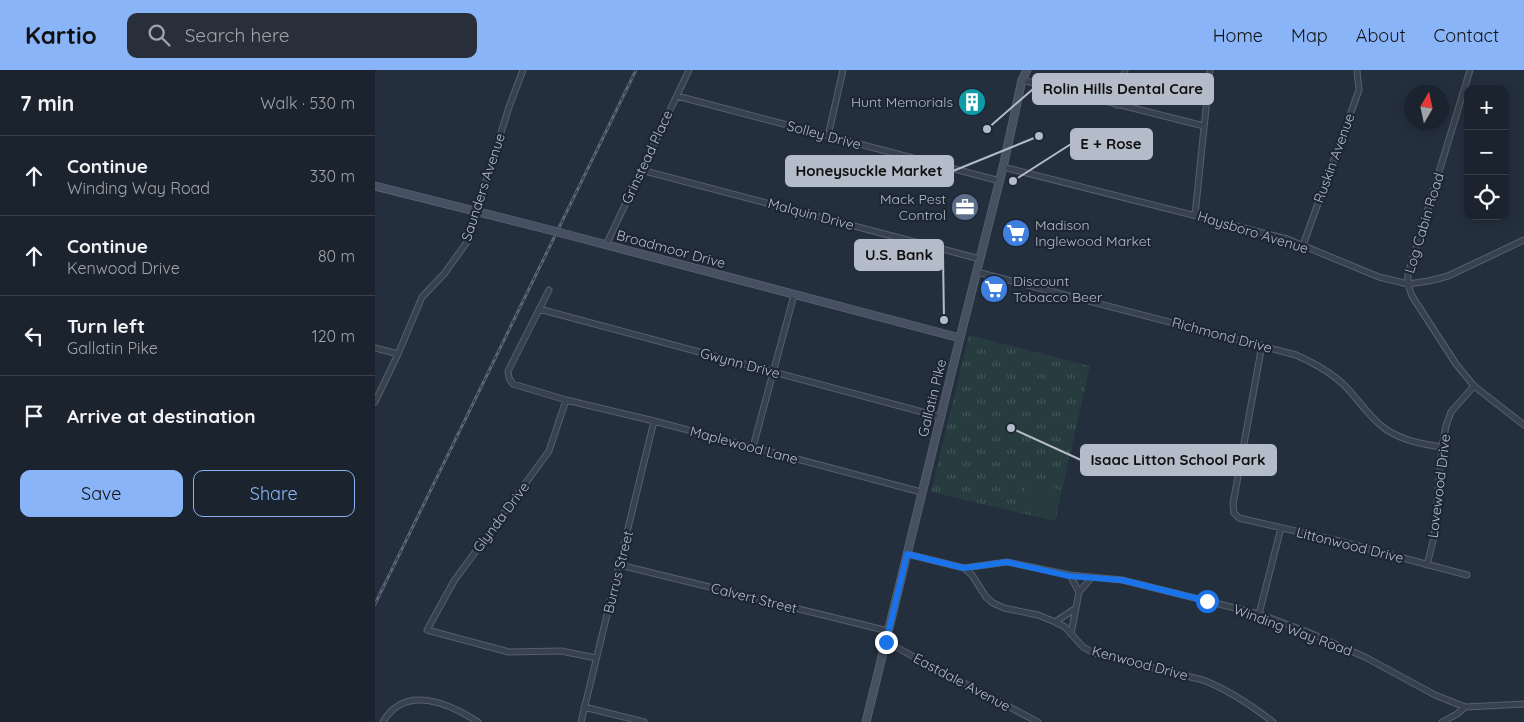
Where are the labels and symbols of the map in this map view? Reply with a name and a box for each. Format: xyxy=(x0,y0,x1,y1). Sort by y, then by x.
callout: Rolin Hills Dental Care xyxy=(1033,74,1213,104)
text: Rolin Hills Dental Care xyxy=(1043,79,1203,98)
north arrow xyxy=(1404,85,1449,130)
building icon: Hunt Memorials xyxy=(957,87,987,117)
place label: Hunt Memorials xyxy=(851,93,953,111)
street label: Grinstead Place xyxy=(617,107,677,207)
street label: Ruskin Avenue xyxy=(1309,111,1359,205)
street label: Solley Drive xyxy=(785,116,863,154)
callout: E + Rose xyxy=(1071,129,1152,159)
street label: Saunders Avenue xyxy=(457,131,509,243)
text: E + Rose xyxy=(1080,134,1142,153)
callout: Honeysuckle Market xyxy=(786,156,953,186)
text: Honeysuckle Market xyxy=(795,161,943,180)
street label: Log Cabin Road xyxy=(1400,171,1448,275)
place label: Mack Pest Control xyxy=(880,190,946,224)
office icon: Mack Pest Control xyxy=(950,192,980,222)
street label: Malquin Drive xyxy=(766,194,856,234)
street label: Haysboro Avenue xyxy=(1195,207,1311,257)
place label: Madison Inglewood Market xyxy=(1035,216,1152,250)
supermarket icon: Madison Inglewood Market xyxy=(1001,218,1031,248)
street label: Broadmoor Drive xyxy=(614,226,728,272)
callout: U.S. Bank xyxy=(855,240,943,270)
text: U.S. Bank xyxy=(865,245,933,264)
place label: Discount Tobacco Beer xyxy=(1013,272,1103,306)
supermarket icon: Discount Tobacco Beer xyxy=(979,274,1009,304)
street label: Richmond Drive xyxy=(1170,313,1274,357)
street label: Gwynn Drive xyxy=(698,344,782,382)
street label: Gallatin Pike xyxy=(914,357,950,439)
street label: Maplewood Lane xyxy=(688,422,800,468)
street label: Lovewood Drive xyxy=(1424,433,1454,539)
callout: Isaac Litton School Park xyxy=(1081,445,1276,475)
text: Isaac Litton School Park xyxy=(1090,450,1266,469)
street label: Glynda Drive xyxy=(469,478,533,556)
street label: Littonwood Drive xyxy=(1295,523,1406,567)
street label: Burrus Street xyxy=(599,529,637,615)
street label: Calvert Street xyxy=(709,579,799,617)
route start xyxy=(1196,590,1219,613)
street label: Winding Way Road xyxy=(1231,600,1355,660)
route end xyxy=(875,631,898,654)
street label: Kenwood Drive xyxy=(1090,642,1190,684)
street label: Eastdale Avenue xyxy=(910,649,1014,715)

